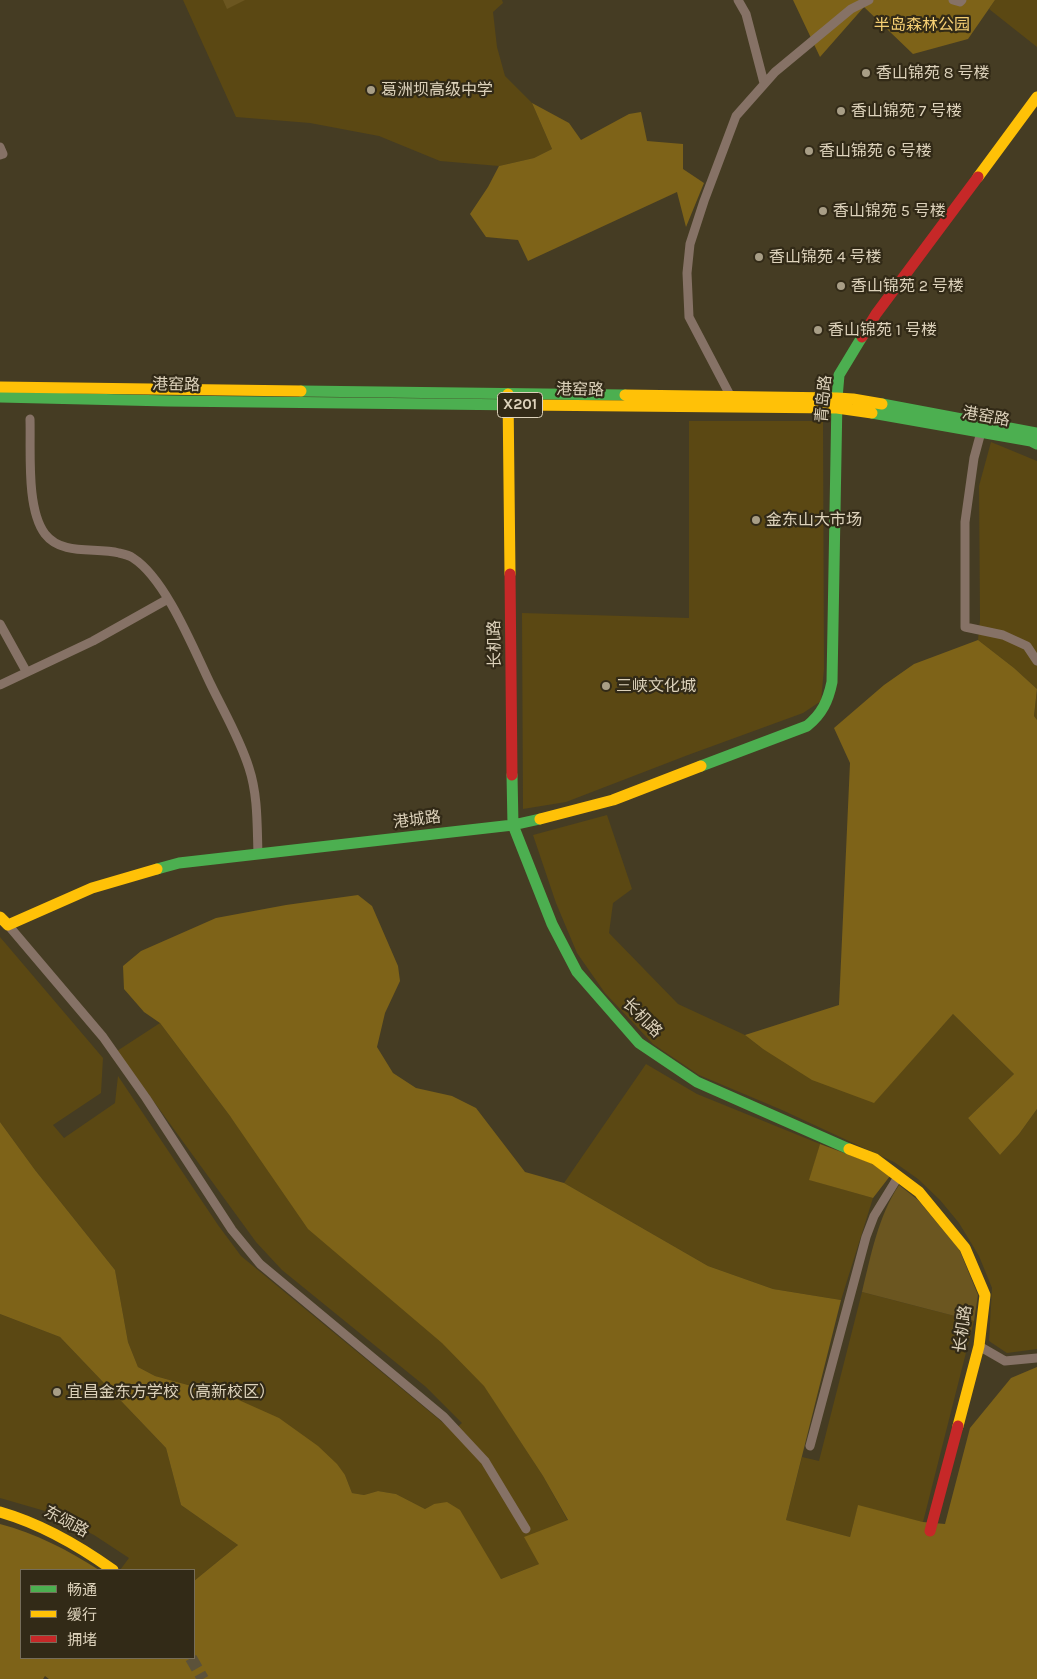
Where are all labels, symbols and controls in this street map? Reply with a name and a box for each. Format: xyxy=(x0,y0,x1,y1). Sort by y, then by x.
park label: 半岛森林公园 xyxy=(874,15,970,35)
place label: 香山锦苑 8 号楼 xyxy=(876,63,989,83)
marker: 香山锦苑 8 号楼 xyxy=(860,67,872,79)
place label: 葛洲坝高级中学 xyxy=(381,80,493,100)
marker: 葛洲坝高级中学 xyxy=(365,84,377,96)
place label: 香山锦苑 7 号楼 xyxy=(851,101,962,121)
marker: 香山锦苑 7 号楼 xyxy=(835,105,847,117)
place label: 香山锦苑 6 号楼 xyxy=(819,141,932,161)
marker: 香山锦苑 6 号楼 xyxy=(803,145,815,157)
place label: 香山锦苑 5 号楼 xyxy=(833,201,946,221)
marker: 香山锦苑 5 号楼 xyxy=(817,205,829,217)
place label: 香山锦苑 4 号楼 xyxy=(769,247,882,267)
marker: 香山锦苑 4 号楼 xyxy=(753,251,765,263)
place label: 香山锦苑 2 号楼 xyxy=(851,276,964,296)
marker: 香山锦苑 2 号楼 xyxy=(835,280,847,292)
place label: 香山锦苑 1 号楼 xyxy=(828,320,937,340)
marker: 香山锦苑 1 号楼 xyxy=(812,324,824,336)
street label: 青岛路 xyxy=(812,374,836,424)
street label: 港窑路 xyxy=(152,375,200,395)
street label: 港窑路 xyxy=(556,380,604,400)
road number: X201 xyxy=(498,392,542,418)
street label: 港窑路 xyxy=(961,403,1011,431)
place label: 金东山大市场 xyxy=(766,510,862,530)
marker: 金东山大市场 xyxy=(750,514,762,526)
street label: 长机路 xyxy=(485,620,505,668)
place label: 三峡文化城 xyxy=(616,676,696,696)
marker: 三峡文化城 xyxy=(600,680,612,692)
street label: 港城路 xyxy=(392,808,442,832)
street label: 长机路 xyxy=(618,994,666,1042)
street label: 长机路 xyxy=(950,1304,976,1354)
place label: 宜昌金东方学校（高新校区） xyxy=(67,1382,275,1402)
marker: 宜昌金东方学校（高新校区） xyxy=(51,1386,63,1398)
street label: 东颂路 xyxy=(40,1502,92,1542)
legend xyxy=(20,1569,195,1659)
text: 畅通 xyxy=(67,1581,97,1599)
text: 缓行 xyxy=(67,1606,97,1624)
text: 拥堵 xyxy=(67,1631,97,1649)

